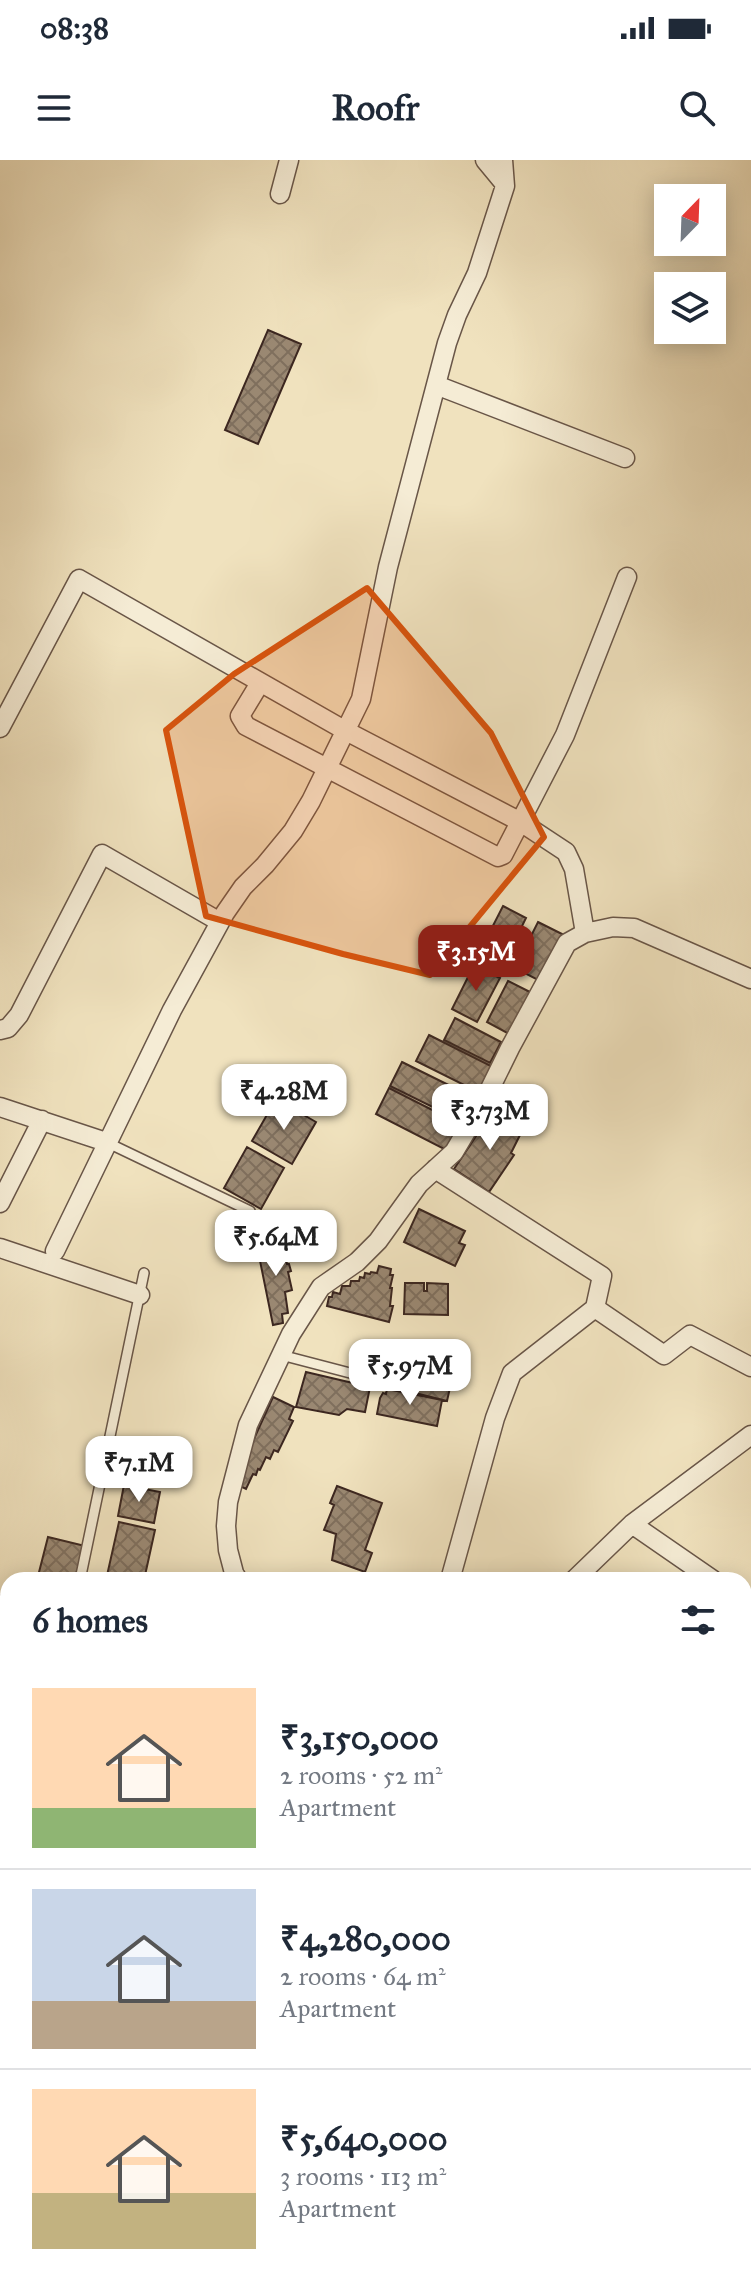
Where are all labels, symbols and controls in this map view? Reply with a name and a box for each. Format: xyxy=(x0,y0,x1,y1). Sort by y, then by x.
text: 08:38 xyxy=(40,10,109,46)
icon: menu xyxy=(32,86,76,130)
text: Roofr xyxy=(332,86,419,130)
icon: search xyxy=(675,86,719,130)
north arrow xyxy=(654,184,726,256)
map controls xyxy=(654,184,726,344)
button: layers xyxy=(654,272,726,344)
pin: ₹3.15M xyxy=(411,925,541,993)
text: ₹3.15M xyxy=(436,935,516,967)
pin: ₹4.28M xyxy=(219,1064,349,1132)
text: ₹4.28M xyxy=(240,1074,328,1106)
pin: ₹3.73M xyxy=(425,1084,555,1152)
text: ₹3.73M xyxy=(450,1094,530,1126)
pin: ₹5.64M xyxy=(211,1210,341,1278)
text: ₹5.64M xyxy=(233,1220,319,1252)
pin: ₹5.97M xyxy=(345,1339,475,1407)
text: ₹5.97M xyxy=(367,1349,453,1381)
pin: ₹7.1M xyxy=(83,1436,195,1504)
text: ₹7.1M xyxy=(104,1446,174,1478)
icon: filters xyxy=(676,1598,720,1642)
text: 6 homes xyxy=(32,1600,148,1641)
text: ₹3,150,000 xyxy=(280,1717,439,1758)
icon: home xyxy=(96,1720,192,1816)
text: 2 rooms · 52 m² xyxy=(280,1759,443,1791)
text: Apartment xyxy=(280,1791,396,1823)
text: ₹4,280,000 xyxy=(280,1918,451,1959)
icon: home xyxy=(96,1921,192,2017)
text: 2 rooms · 64 m² xyxy=(280,1960,446,1992)
text: Apartment xyxy=(280,1992,396,2024)
text: ₹5,640,000 xyxy=(280,2118,447,2159)
icon: home xyxy=(96,2121,192,2217)
text: 3 rooms · 113 m² xyxy=(280,2160,446,2192)
text: Apartment xyxy=(280,2192,396,2224)

